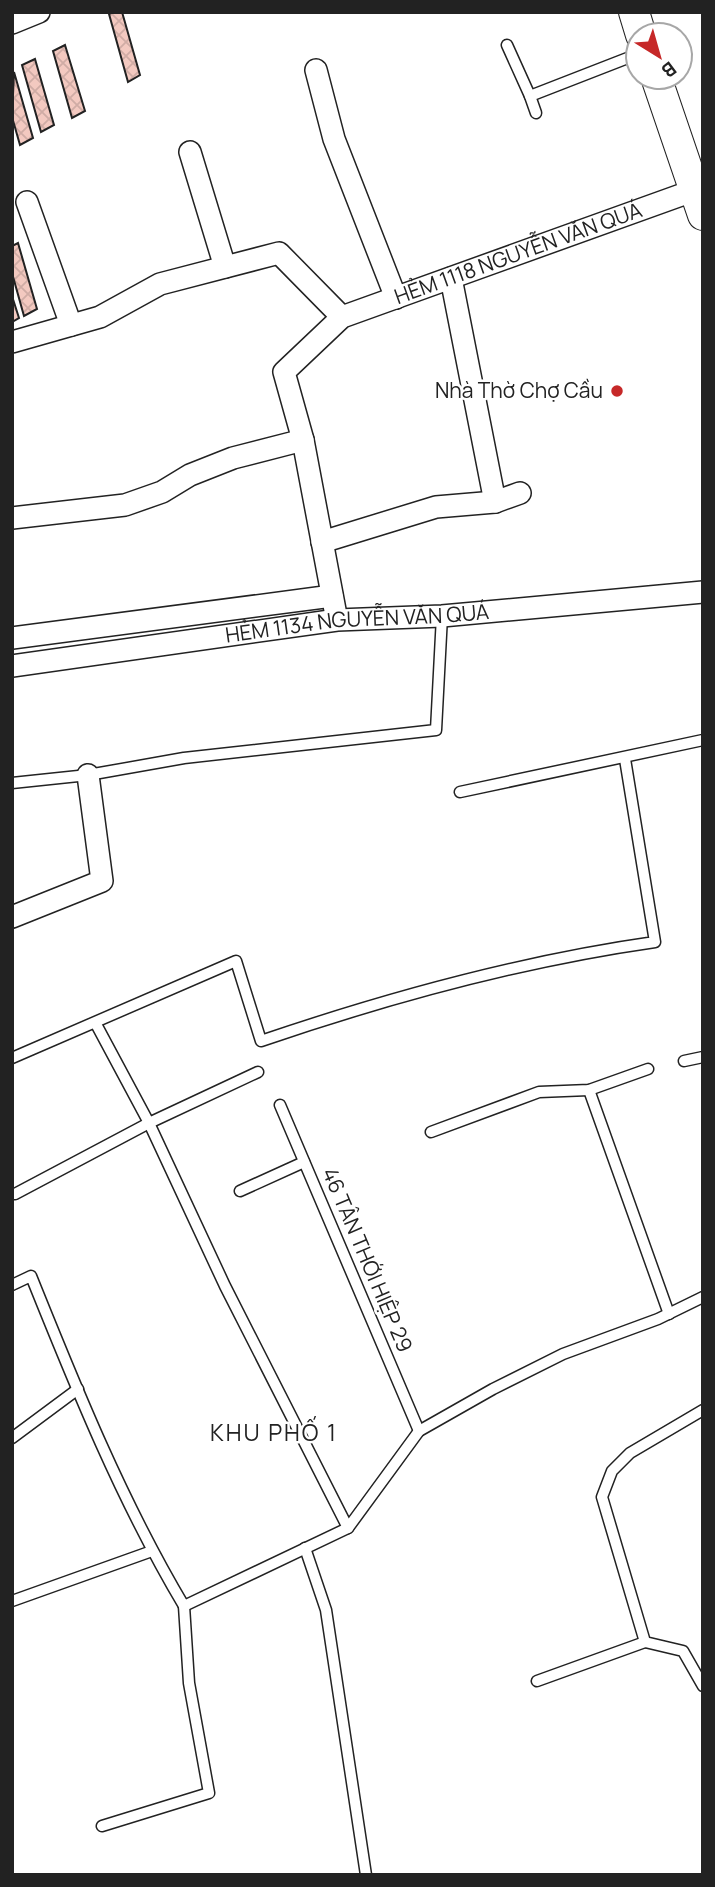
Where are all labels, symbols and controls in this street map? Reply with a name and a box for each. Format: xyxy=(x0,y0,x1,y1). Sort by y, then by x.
north arrow xyxy=(624,21,694,91)
text: B xyxy=(657,56,682,84)
street label: HẺM 1118 NGUYỄN VĂN QUÁ xyxy=(390,195,645,310)
place label: Nhà Thờ Chợ Cầu xyxy=(435,376,603,404)
marker: Nhà Thờ Chợ Cầu xyxy=(609,383,625,399)
street label: HẺM 1134 NGUYỄN VĂN QUÁ xyxy=(223,597,490,649)
street label: 46 TÂN THỚI HIỆP 29 xyxy=(316,1163,419,1356)
district label: KHU PHỐ 1 xyxy=(210,1416,338,1448)

